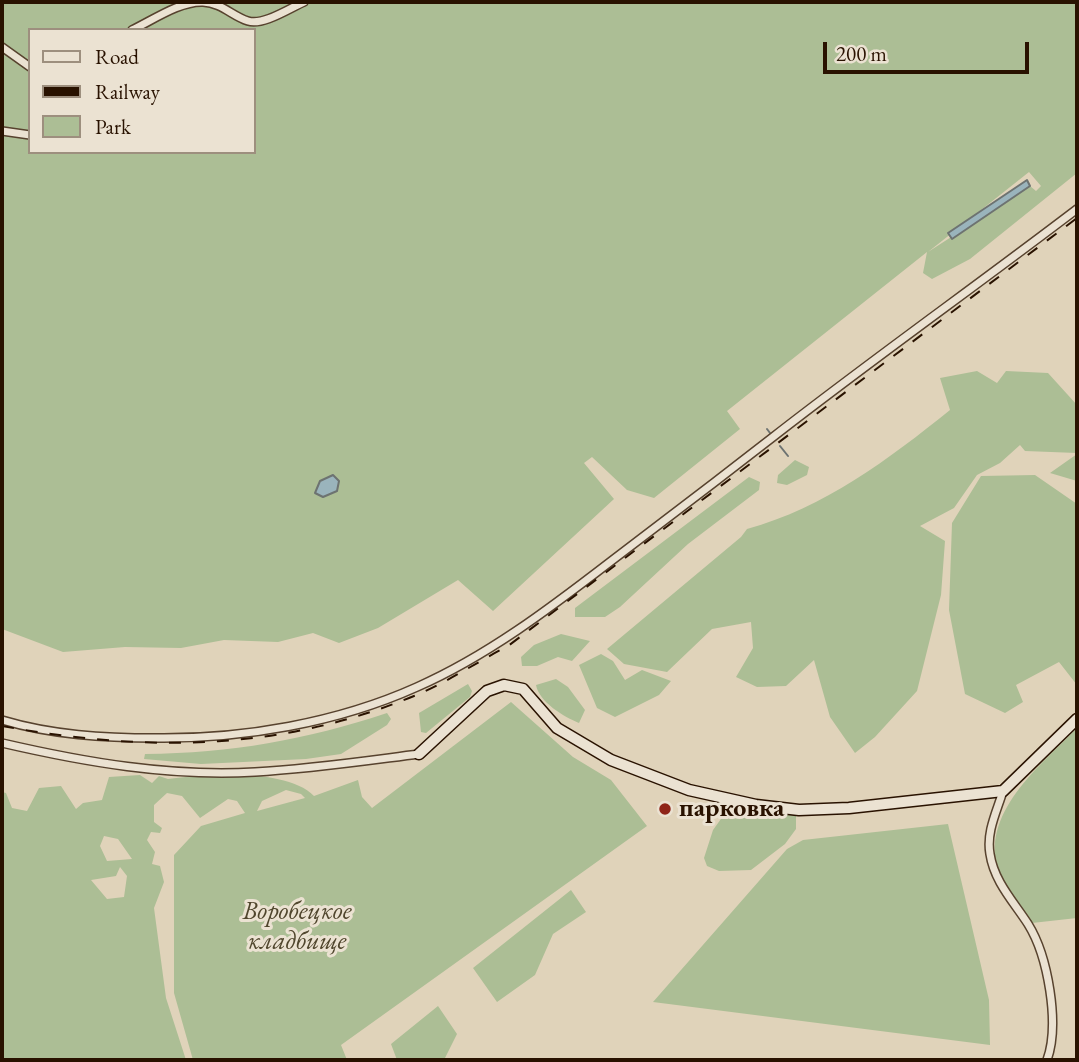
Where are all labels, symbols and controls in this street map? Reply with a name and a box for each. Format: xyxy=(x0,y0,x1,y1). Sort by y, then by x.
legend xyxy=(28,28,256,154)
scale bar xyxy=(827,28,1034,72)
text: 200 m xyxy=(836,40,887,67)
text: Road xyxy=(95,43,139,70)
text: Railway xyxy=(95,78,160,105)
text: Park xyxy=(95,113,131,140)
place label: парковка xyxy=(679,793,784,825)
marker: парковка xyxy=(657,801,673,817)
park label: Воробецкое кладбище xyxy=(242,896,352,958)

